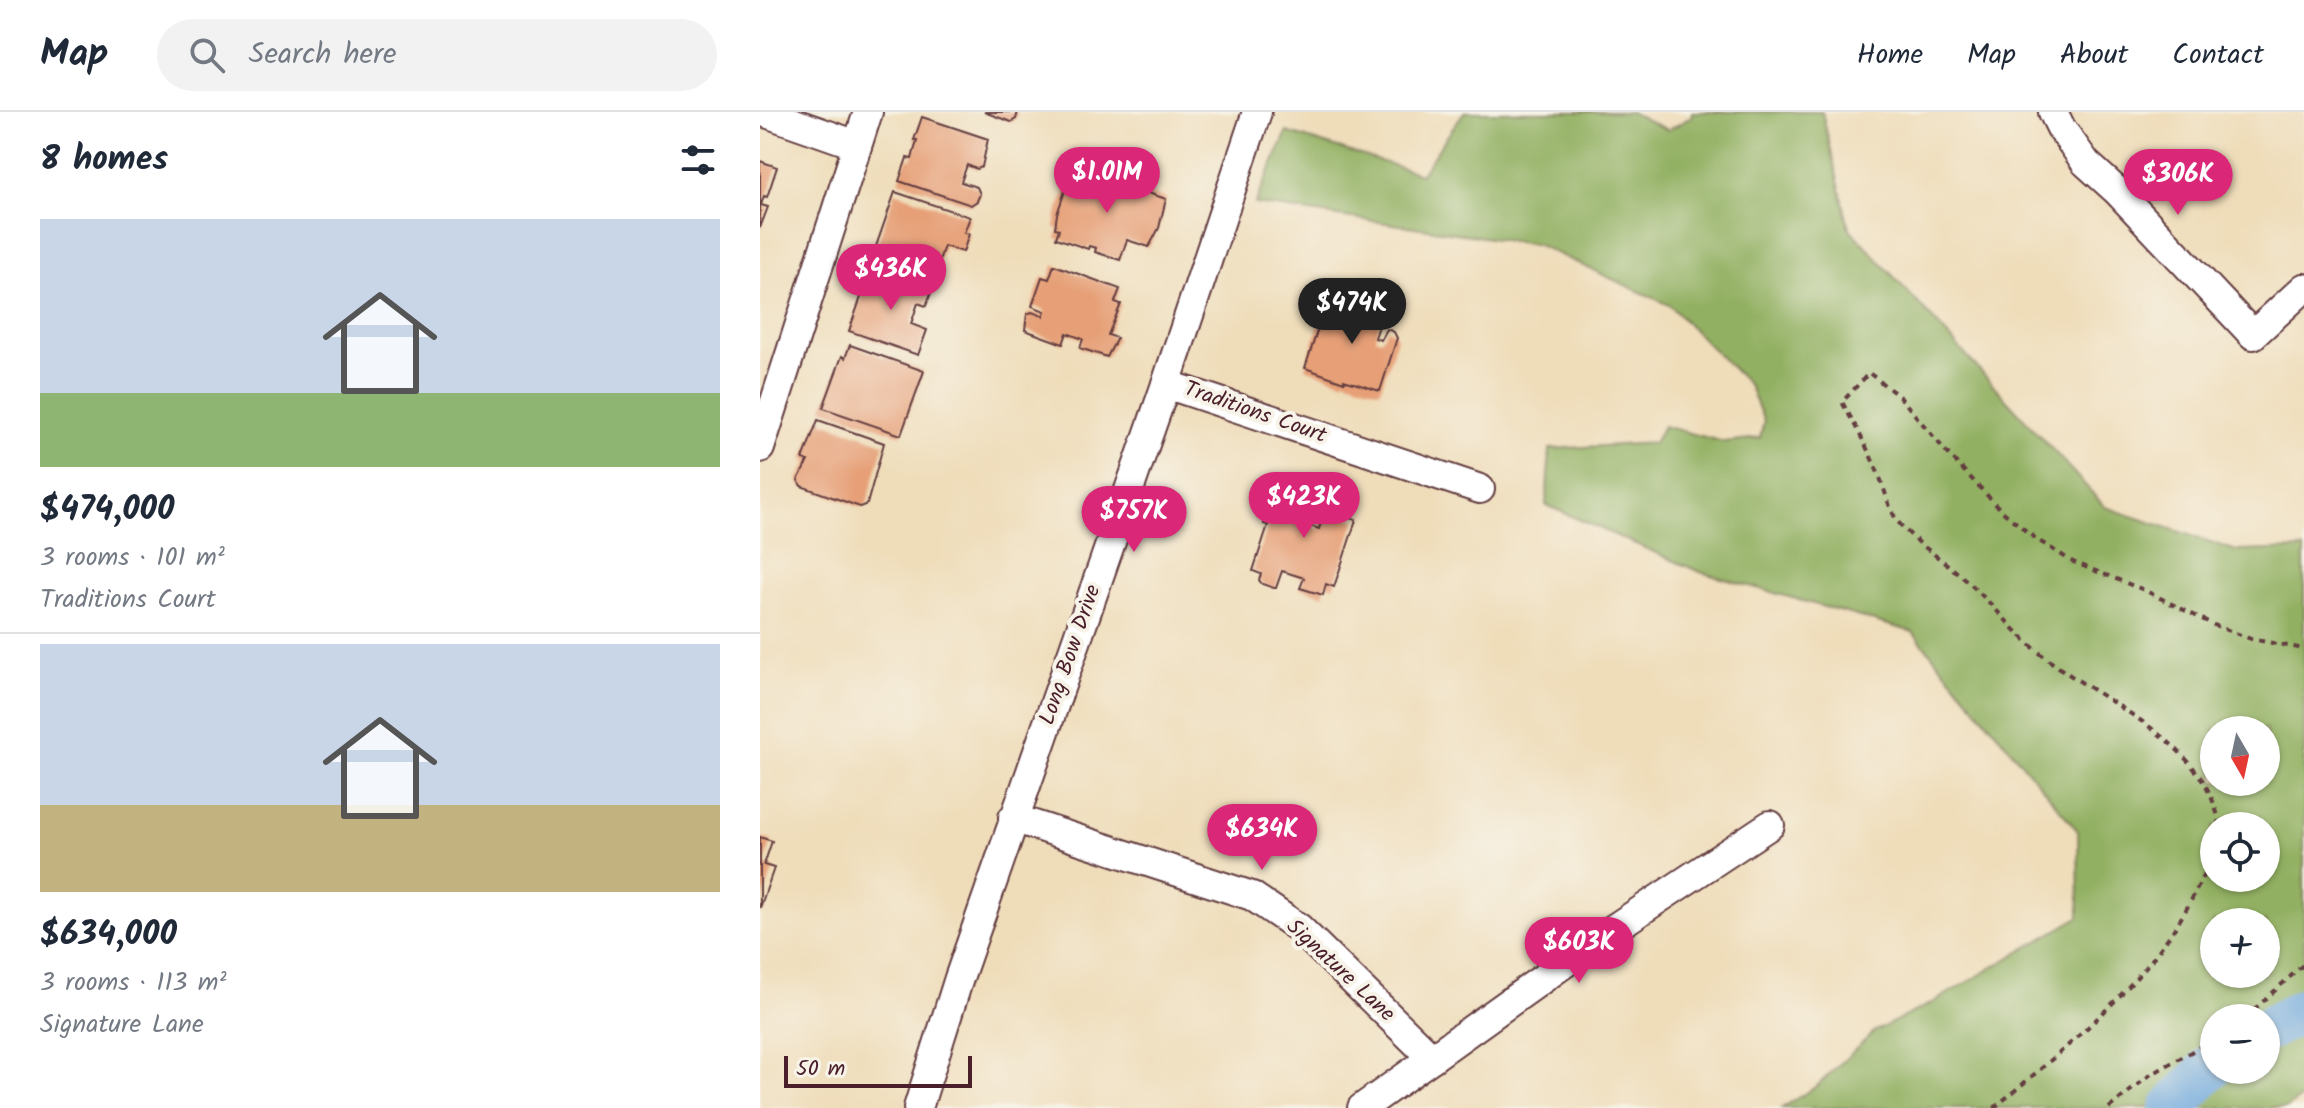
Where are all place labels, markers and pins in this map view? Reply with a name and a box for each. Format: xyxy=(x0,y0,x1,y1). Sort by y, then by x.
pin: $1.01M xyxy=(1042,147,1172,215)
pin: $306K xyxy=(2122,149,2234,217)
pin: $436K xyxy=(835,244,947,312)
pin: $474K xyxy=(1296,278,1408,346)
pin: $423K xyxy=(1248,472,1360,540)
pin: $757K xyxy=(1078,486,1190,554)
pin: $634K xyxy=(1206,804,1318,872)
pin: $603K xyxy=(1523,917,1635,985)

